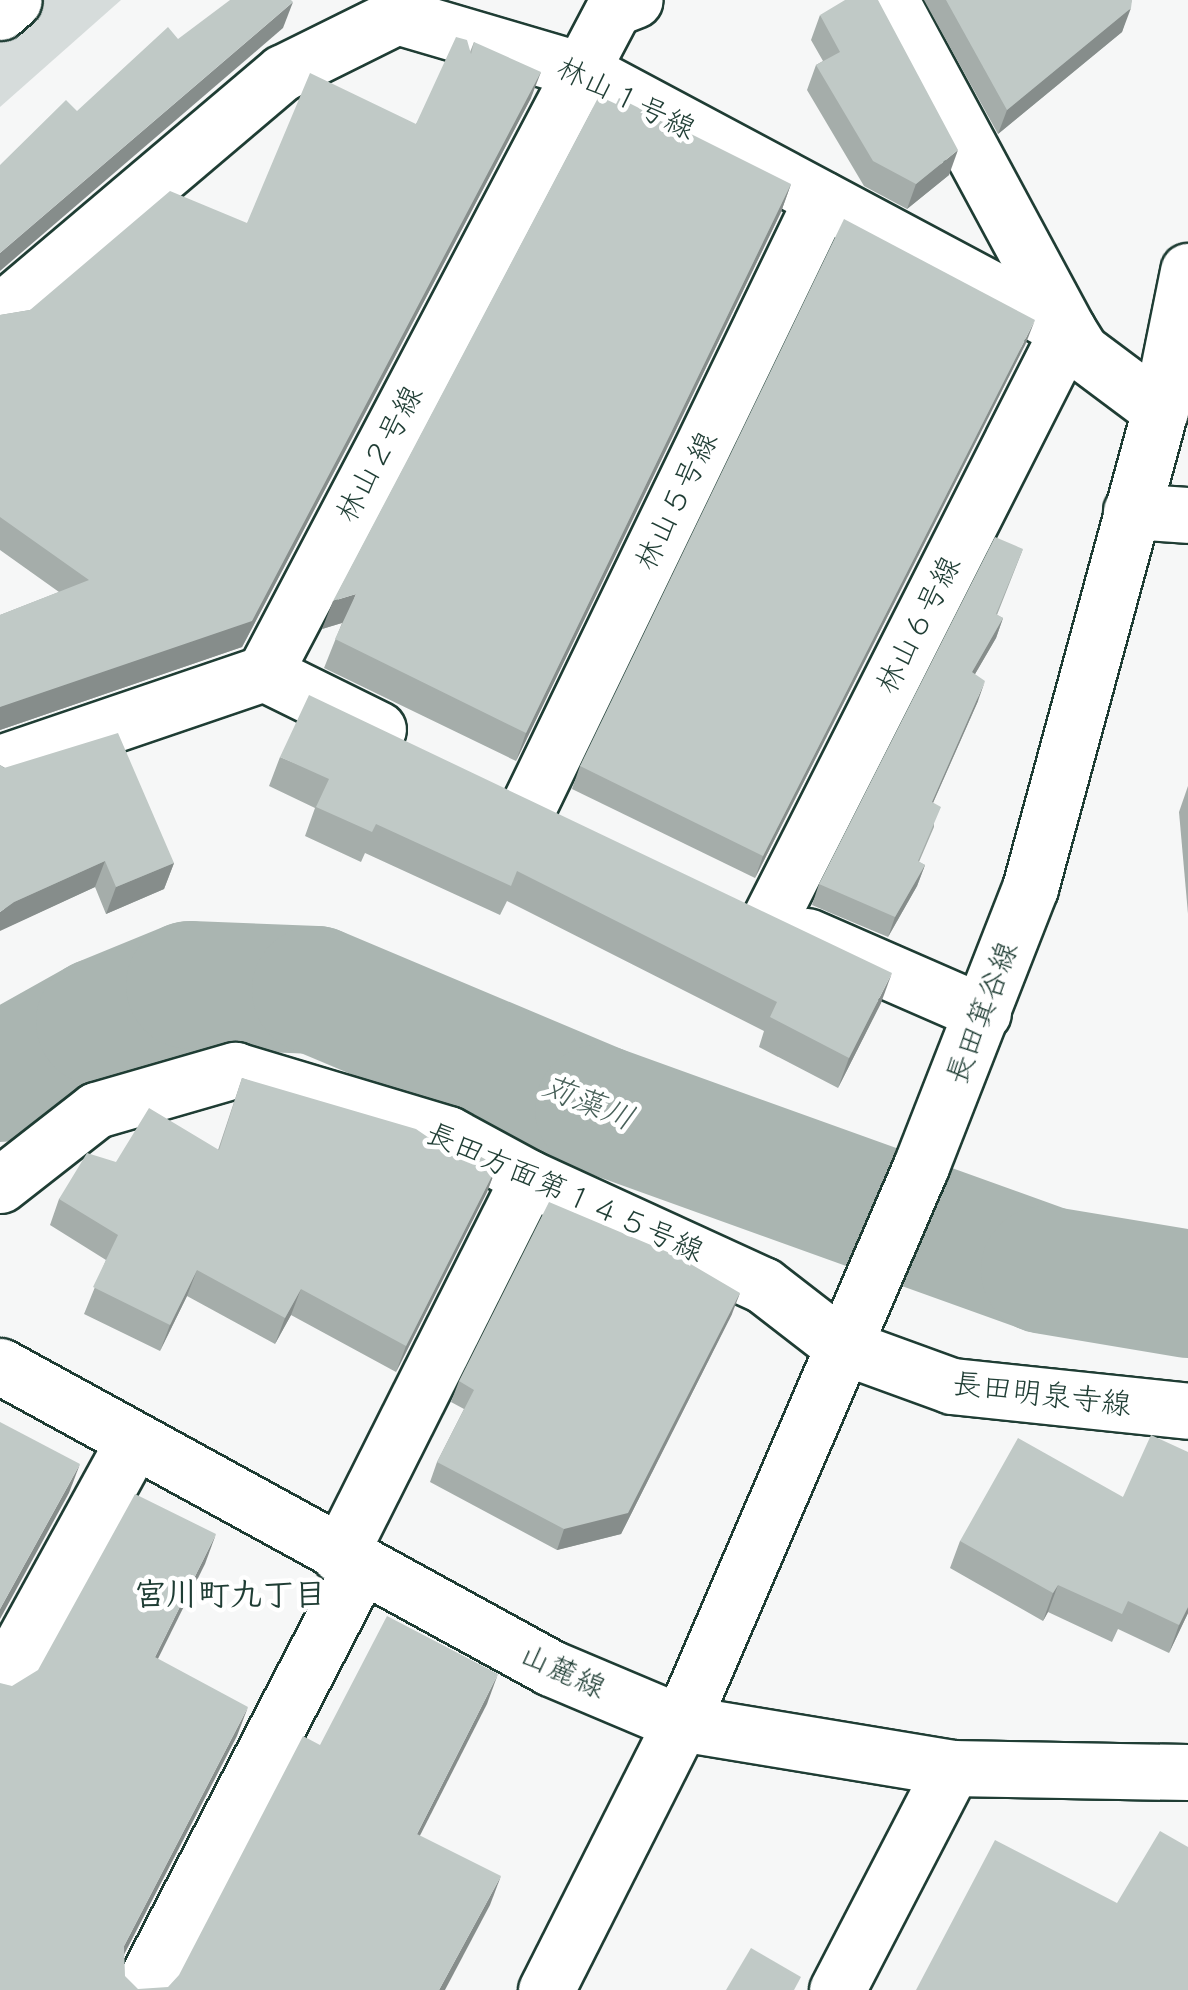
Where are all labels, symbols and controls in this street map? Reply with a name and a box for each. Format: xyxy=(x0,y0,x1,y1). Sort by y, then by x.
street label: 林山１号線 xyxy=(551,49,701,147)
street label: 林山２号線 xyxy=(328,379,430,529)
street label: 林山５号線 xyxy=(627,426,725,576)
street label: 林山６号線 xyxy=(868,550,968,700)
street label: 長田箕谷線 xyxy=(938,937,1026,1089)
water label: 苅藻川 xyxy=(536,1067,640,1139)
street label: 長田方面第１４５号線 xyxy=(421,1115,709,1269)
street label: 長田明泉寺線 xyxy=(950,1365,1134,1423)
district label: 宮川町九丁目 xyxy=(134,1576,326,1614)
street label: 山麓線 xyxy=(515,1636,611,1706)

